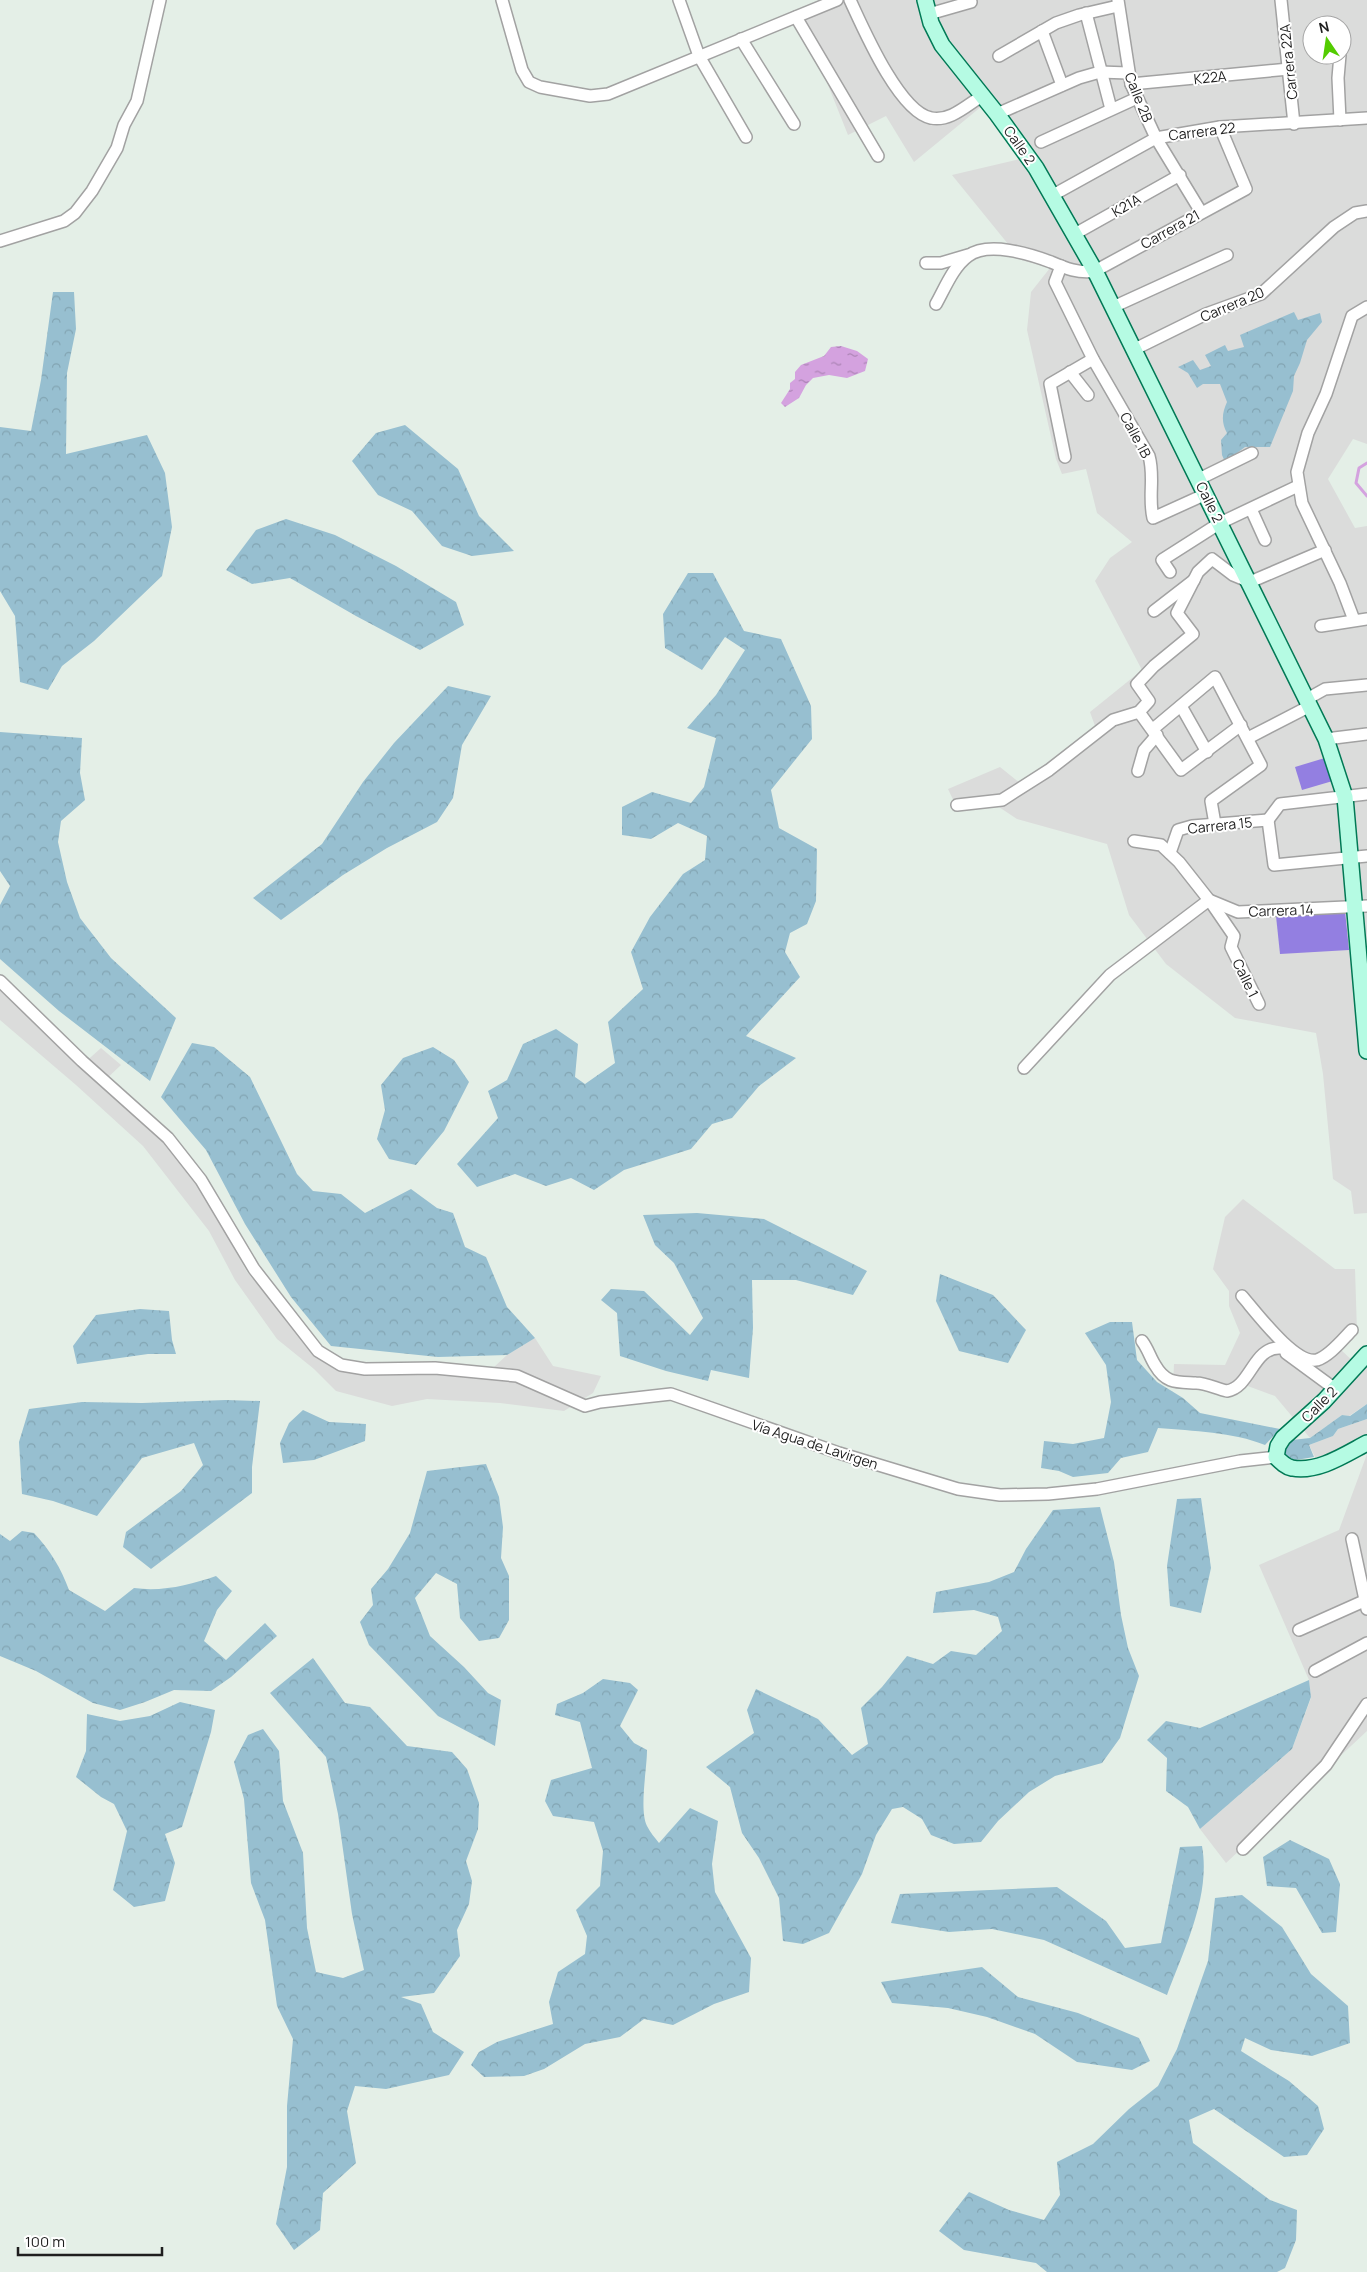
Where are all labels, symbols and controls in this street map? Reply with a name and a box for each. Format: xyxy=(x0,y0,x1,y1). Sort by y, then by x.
north arrow xyxy=(1302,15,1352,65)
text: N xyxy=(1317,16,1331,37)
street label: Carrera 22A xyxy=(1275,23,1301,101)
street label: K22A xyxy=(1193,66,1227,88)
street label: Calle 2B xyxy=(1120,69,1158,125)
street label: Carrera 22 xyxy=(1167,117,1237,145)
street label: Calle 2 xyxy=(1000,122,1040,168)
street label: K21A xyxy=(1108,189,1144,221)
street label: Carrera 21 xyxy=(1137,205,1203,253)
street label: Carrera 20 xyxy=(1197,282,1267,326)
street label: Calle 1B xyxy=(1116,409,1156,462)
street label: Calle 2 xyxy=(1192,478,1228,526)
street label: Carrera 15 xyxy=(1187,812,1253,838)
street label: Carrera 14 xyxy=(1248,899,1314,921)
street label: Calle 1 xyxy=(1229,956,1263,1000)
street label: Calle 2 xyxy=(1297,1382,1341,1426)
street label: Vía Agua de Lavirgen xyxy=(749,1415,881,1473)
scale bar xyxy=(18,2224,161,2256)
text: 100 m xyxy=(25,2231,65,2252)

